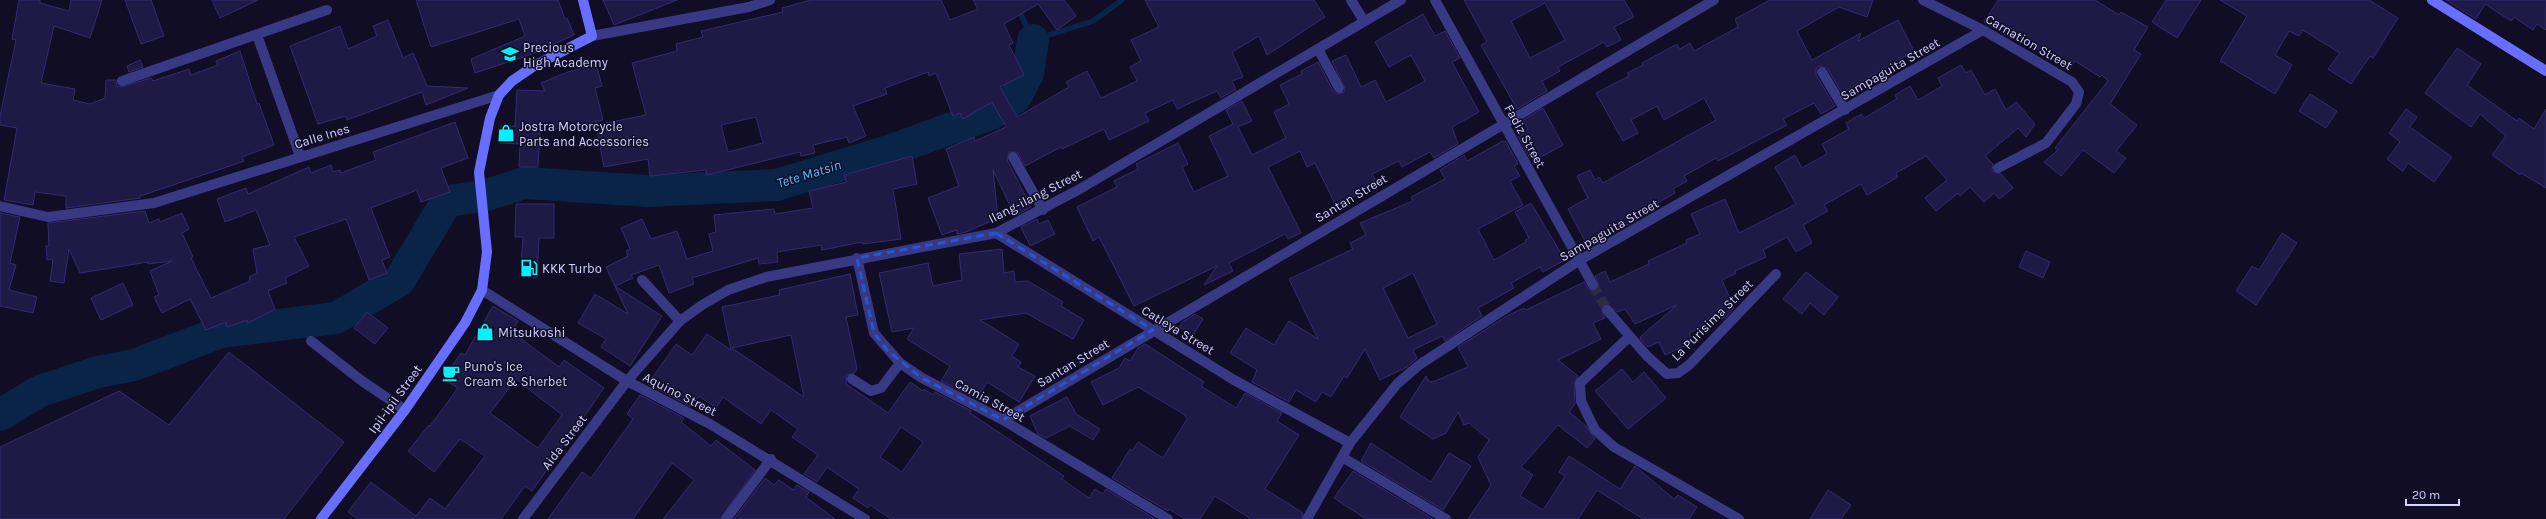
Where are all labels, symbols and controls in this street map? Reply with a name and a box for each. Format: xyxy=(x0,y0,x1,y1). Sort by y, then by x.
street label: Carnation Street xyxy=(1983,11,2075,73)
street label: Sampaguita Street xyxy=(1838,34,1942,103)
place label: Precious High Academy xyxy=(523,40,608,70)
school or university icon: Precious High Academy xyxy=(500,44,520,64)
street label: Fadiz Street xyxy=(1501,102,1549,170)
place label: Jostra Motorcycle Parts and Accessories xyxy=(519,119,649,149)
street label: Calle Ines xyxy=(292,120,352,152)
shop icon: Jostra Motorcycle Parts and Accessories xyxy=(496,123,516,143)
water label: Tete Matsin xyxy=(775,156,843,192)
street label: Ilang-ilang Street xyxy=(986,166,1084,226)
street label: Santan Street xyxy=(1312,171,1390,225)
street label: Sampaguita Street xyxy=(1557,195,1661,264)
fuel station icon: KKK Turbo xyxy=(519,258,539,278)
place label: KKK Turbo xyxy=(542,261,602,276)
street label: La Purisima Street xyxy=(1668,276,1756,364)
street label: Catleya Street xyxy=(1139,302,1217,358)
shop icon: Mitsukoshi xyxy=(475,322,495,342)
place label: Mitsukoshi xyxy=(498,325,565,340)
street label: Santan Street xyxy=(1034,336,1112,390)
place label: Puno's Ice Cream & Sherbet xyxy=(464,359,567,389)
street label: Ipil-ipil Street xyxy=(365,362,425,436)
cafe icon: Puno's Ice Cream & Sherbet xyxy=(441,363,461,383)
street label: Aquino Street xyxy=(640,369,719,420)
street label: Camia Street xyxy=(952,375,1028,425)
street label: Aida Street xyxy=(538,411,590,472)
scale bar xyxy=(2406,481,2459,507)
text: 20 m xyxy=(2412,488,2440,502)

